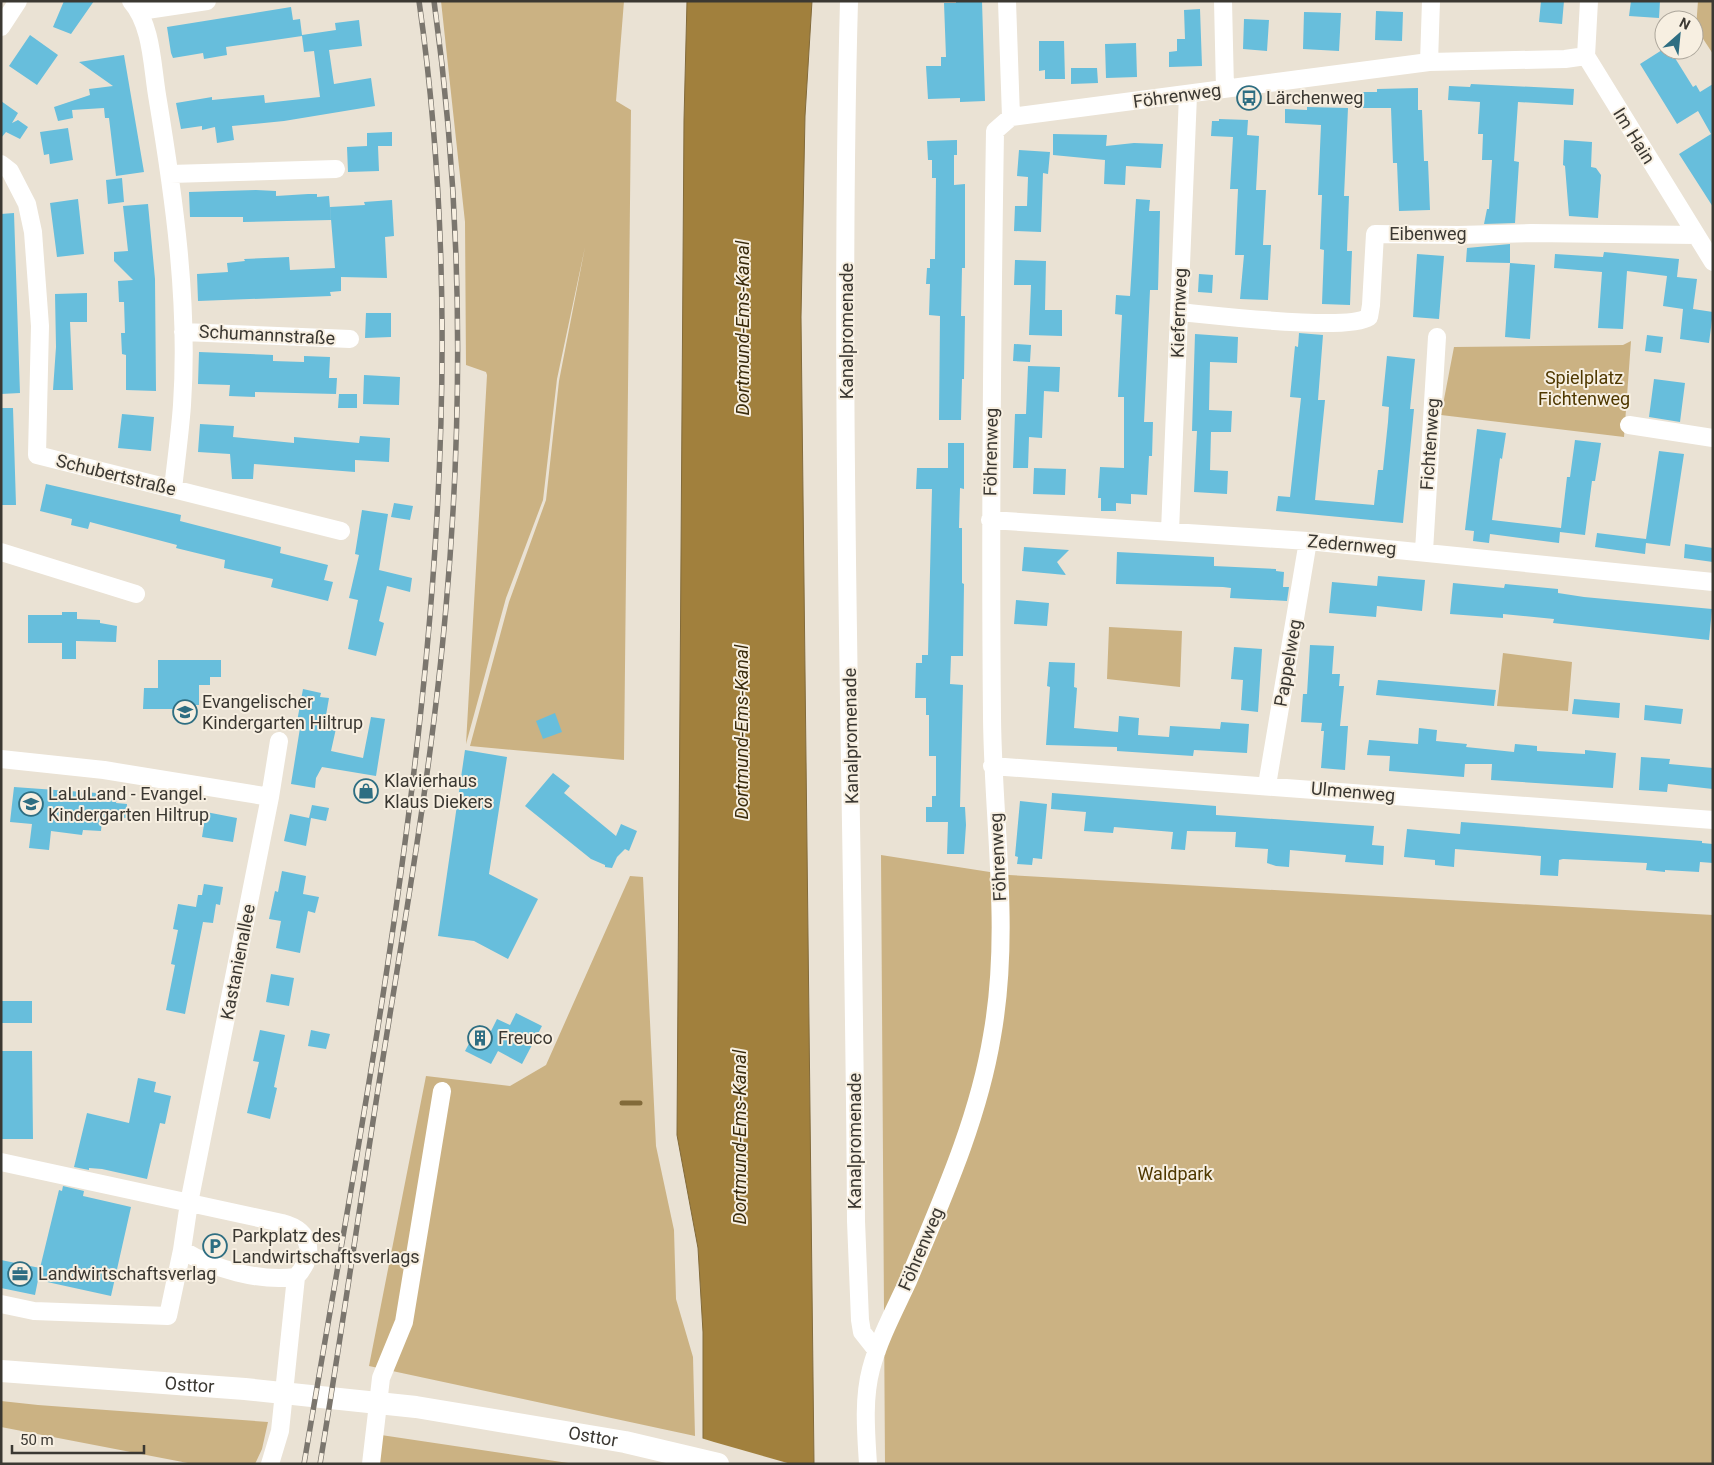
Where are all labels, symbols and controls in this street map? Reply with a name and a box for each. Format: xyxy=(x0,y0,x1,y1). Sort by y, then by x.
north arrow xyxy=(1654,10,1704,60)
text: N xyxy=(1677,14,1693,33)
street label: Föhrenweg xyxy=(1132,79,1222,112)
bus stop icon: Lärchenweg xyxy=(1236,85,1262,111)
place label: Lärchenweg xyxy=(1266,87,1363,108)
street label: Im Hain xyxy=(1609,104,1660,168)
street label: Eibenweg xyxy=(1389,223,1467,244)
water label: Dortmund-Ems-Kanal xyxy=(731,240,754,415)
street label: Kanalpromenade xyxy=(836,263,857,399)
street label: Kiefernweg xyxy=(1166,268,1191,358)
street label: Schumannstraße xyxy=(198,320,336,349)
park label: Spielplatz Fichtenweg xyxy=(1538,367,1630,409)
street label: Fichtenweg xyxy=(1416,397,1443,491)
street label: Föhrenweg xyxy=(979,408,1002,496)
street label: Schubertstraße xyxy=(54,449,178,500)
street label: Zedernweg xyxy=(1307,530,1397,559)
street label: Pappelweg xyxy=(1269,618,1306,708)
water label: Dortmund-Ems-Kanal xyxy=(730,644,753,819)
street label: Kanalpromenade xyxy=(839,668,862,804)
place label: Evangelischer Kindergarten Hiltrup xyxy=(202,691,363,733)
school or university icon: Evangelischer Kindergarten Hiltrup xyxy=(172,699,198,725)
place label: Klavierhaus Klaus Diekers xyxy=(384,770,493,812)
street label: Ulmenweg xyxy=(1310,777,1396,806)
shop icon: Klavierhaus Klaus Diekers xyxy=(353,778,379,804)
place label: LaLuLand - Evangel. Kindergarten Hiltrup xyxy=(48,783,209,825)
school or university icon: LaLuLand - Evangel. Kindergarten Hiltrup xyxy=(18,791,44,817)
street label: Föhrenweg xyxy=(985,812,1010,902)
street label: Kastanienallee xyxy=(216,902,259,1022)
building icon: Freuco xyxy=(467,1025,493,1051)
place label: Freuco xyxy=(498,1027,553,1048)
water label: Dortmund-Ems-Kanal xyxy=(728,1049,751,1224)
street label: Kanalpromenade xyxy=(844,1073,865,1209)
park label: Waldpark xyxy=(1137,1163,1213,1184)
street label: Föhrenweg xyxy=(894,1204,948,1294)
place label: Parkplatz des Landwirtschaftsverlags xyxy=(232,1225,420,1267)
parking icon: Parkplatz des Landwirtschaftsverlags xyxy=(202,1233,228,1259)
office icon: Landwirtschaftsverlag xyxy=(7,1261,33,1287)
place label: Landwirtschaftsverlag xyxy=(38,1263,216,1284)
street label: Osttor xyxy=(164,1372,215,1397)
scale bar xyxy=(12,1422,145,1454)
street label: Osttor xyxy=(567,1422,619,1451)
text: 50 m xyxy=(20,1431,54,1449)

